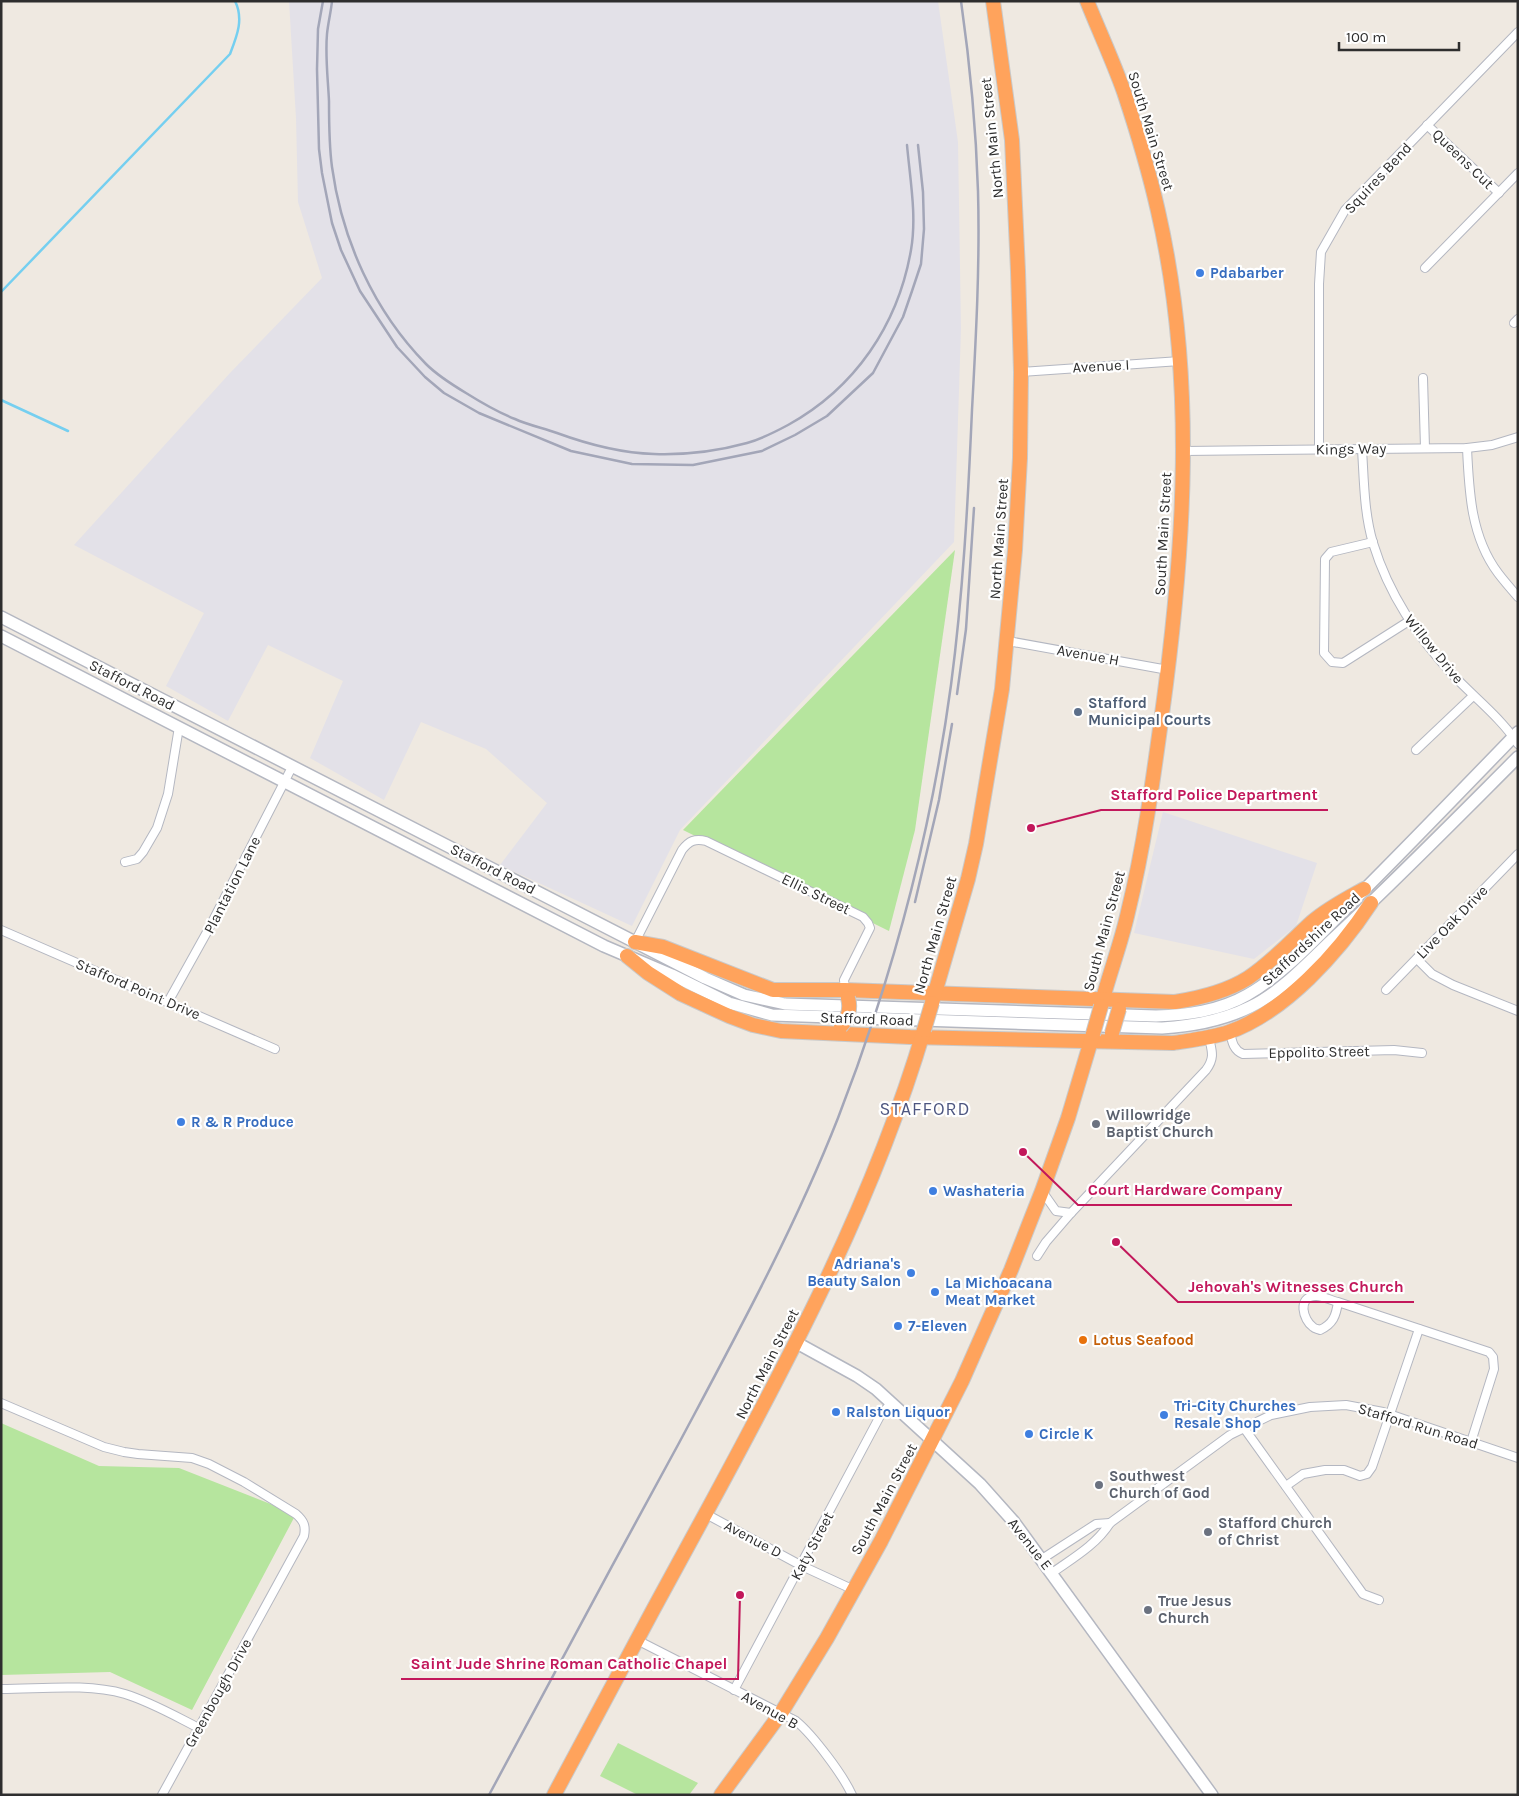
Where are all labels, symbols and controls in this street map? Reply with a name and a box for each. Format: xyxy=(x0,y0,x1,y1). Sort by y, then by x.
scale bar xyxy=(1339,20,1459,52)
text: 100 m xyxy=(1346,28,1386,46)
street label: South Main Street xyxy=(1124,69,1178,193)
street label: North Main Street xyxy=(977,76,1007,199)
street label: Queens Cut xyxy=(1428,125,1498,193)
street label: Squires Bend xyxy=(1340,139,1416,217)
place label: Pdabarber xyxy=(1210,264,1284,282)
marker: Pdabarber xyxy=(1194,267,1206,279)
street label: Avenue I xyxy=(1072,356,1130,376)
street label: Kings Way xyxy=(1315,439,1387,459)
street label: South Main Street xyxy=(1151,471,1175,596)
street label: North Main Street xyxy=(986,477,1012,600)
street label: Willow Drive xyxy=(1401,611,1467,687)
street label: Avenue H xyxy=(1055,641,1121,669)
street label: Stafford Road xyxy=(86,656,178,714)
place label: Stafford Municipal Courts xyxy=(1088,694,1211,729)
marker: Stafford Municipal Courts xyxy=(1072,706,1084,718)
callout: Stafford Police Department xyxy=(1101,779,1328,810)
text: Stafford Police Department xyxy=(1110,785,1318,804)
street label: Plantation Lane xyxy=(200,833,264,937)
street label: Stafford Road xyxy=(447,840,539,898)
street label: South Main Street xyxy=(1079,869,1129,993)
street label: Ellis Street xyxy=(779,870,853,918)
street label: North Main Street xyxy=(910,874,960,996)
street label: Live Oak Drive xyxy=(1412,881,1492,963)
street label: Staffordshire Road xyxy=(1258,889,1364,989)
street label: Stafford Point Drive xyxy=(73,955,203,1023)
street label: Stafford Road xyxy=(820,1008,914,1030)
street label: Eppolito Street xyxy=(1268,1042,1370,1062)
district label: STAFFORD xyxy=(880,1098,970,1120)
place label: Willowridge Baptist Church xyxy=(1106,1106,1214,1141)
place label: R & R Produce xyxy=(191,1113,294,1131)
marker: R & R Produce xyxy=(175,1116,187,1128)
marker: Willowridge Baptist Church xyxy=(1090,1118,1102,1130)
callout: Court Hardware Company xyxy=(1078,1174,1292,1205)
text: Court Hardware Company xyxy=(1088,1180,1282,1199)
place label: Washateria xyxy=(943,1182,1025,1200)
marker: Washateria xyxy=(927,1185,939,1197)
place label: Adriana's Beauty Salon xyxy=(807,1255,901,1290)
marker: Adriana's Beauty Salon xyxy=(905,1267,917,1279)
callout: Jehovah's Witnesses Church xyxy=(1178,1271,1414,1302)
place label: La Michoacana Meat Market xyxy=(945,1274,1052,1309)
text: Jehovah's Witnesses Church xyxy=(1188,1277,1404,1296)
marker: La Michoacana Meat Market xyxy=(929,1286,941,1298)
street label: North Main Street xyxy=(731,1306,803,1422)
place label: 7-Eleven xyxy=(908,1317,967,1335)
marker: 7-Eleven xyxy=(892,1320,904,1332)
place label: Lotus Seafood xyxy=(1093,1331,1194,1349)
marker: Lotus Seafood xyxy=(1077,1334,1089,1346)
place label: Tri-City Churches Resale Shop xyxy=(1174,1397,1296,1432)
street label: Stafford Run Road xyxy=(1356,1399,1480,1453)
place label: Ralston Liquor xyxy=(846,1403,950,1421)
marker: Ralston Liquor xyxy=(830,1406,842,1418)
marker: Tri-City Churches Resale Shop xyxy=(1158,1409,1170,1421)
place label: Circle K xyxy=(1039,1425,1094,1443)
marker: Circle K xyxy=(1023,1428,1035,1440)
street label: South Main Street xyxy=(847,1440,921,1558)
place label: Southwest Church of God xyxy=(1109,1467,1210,1502)
marker: Southwest Church of God xyxy=(1093,1479,1105,1491)
street label: Katy Street xyxy=(787,1508,838,1583)
street label: Avenue E xyxy=(1004,1514,1056,1574)
place label: Stafford Church of Christ xyxy=(1218,1514,1332,1549)
street label: Avenue D xyxy=(721,1516,785,1562)
marker: Stafford Church of Christ xyxy=(1202,1526,1214,1538)
place label: True Jesus Church xyxy=(1158,1592,1232,1627)
marker: True Jesus Church xyxy=(1142,1604,1154,1616)
street label: Greenbough Drive xyxy=(181,1635,255,1751)
callout: Saint Jude Shrine Roman Catholic Chapel xyxy=(401,1648,738,1679)
text: Saint Jude Shrine Roman Catholic Chapel xyxy=(411,1654,727,1673)
street label: Avenue B xyxy=(738,1687,802,1733)

